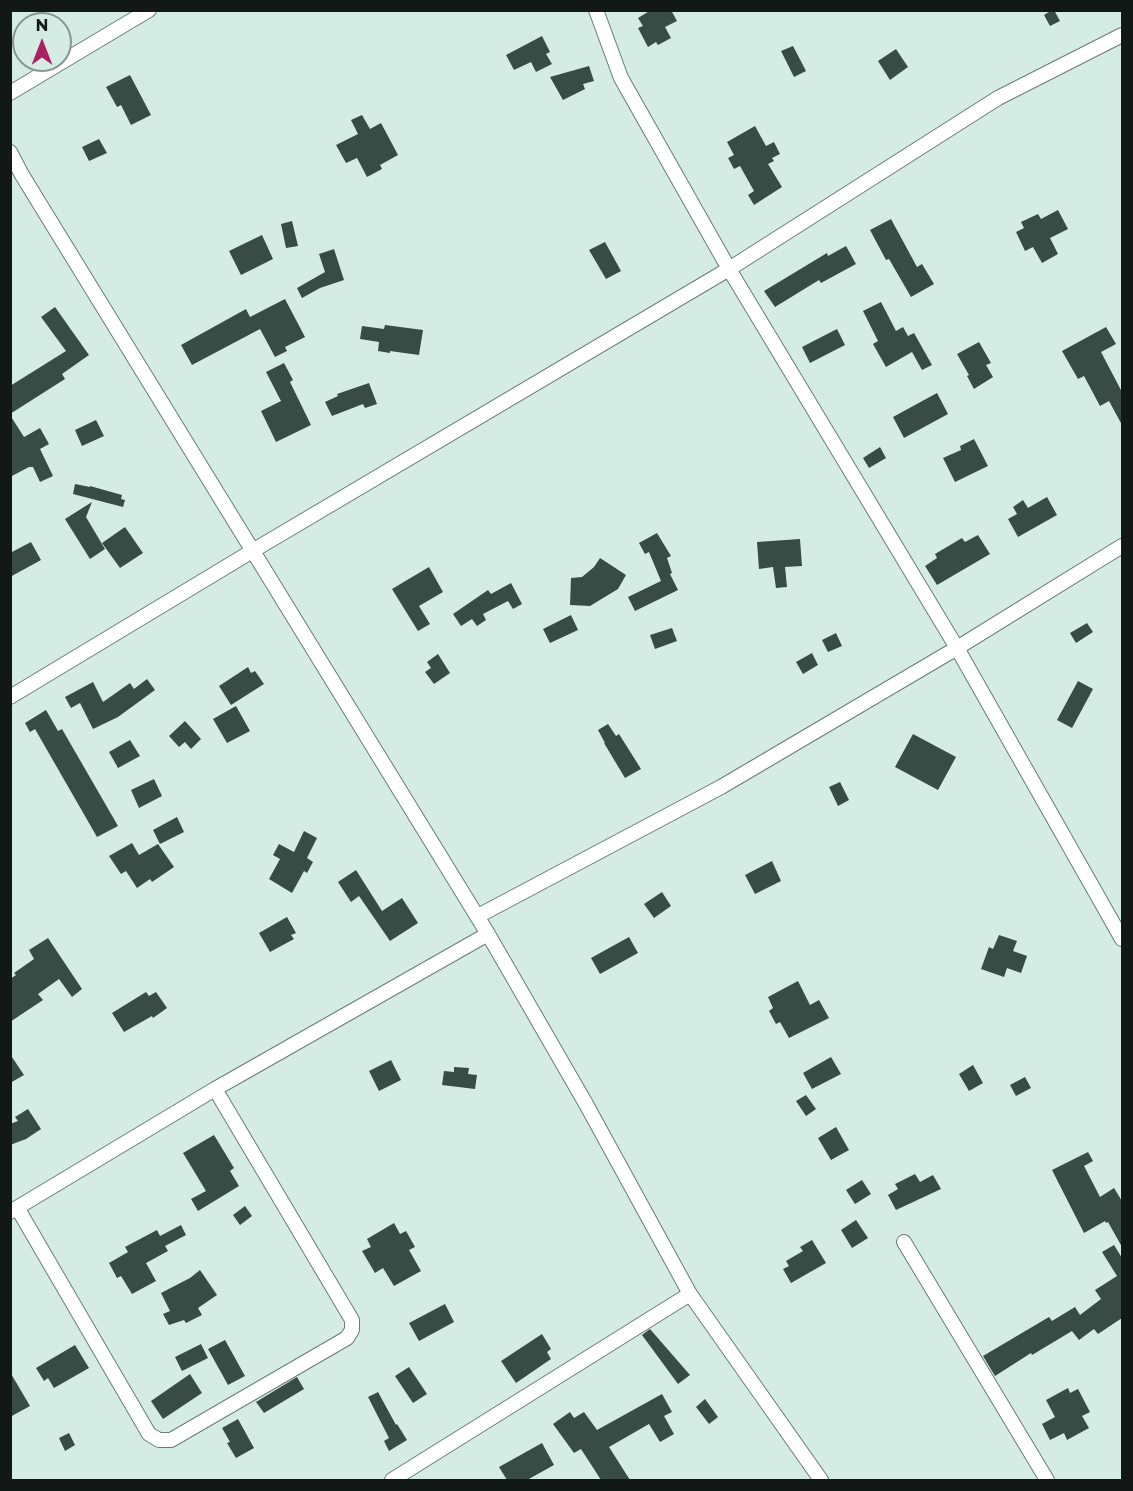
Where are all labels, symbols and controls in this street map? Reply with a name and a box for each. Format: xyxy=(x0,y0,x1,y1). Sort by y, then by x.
north arrow xyxy=(12,12,72,72)
text: N xyxy=(36,16,48,35)

